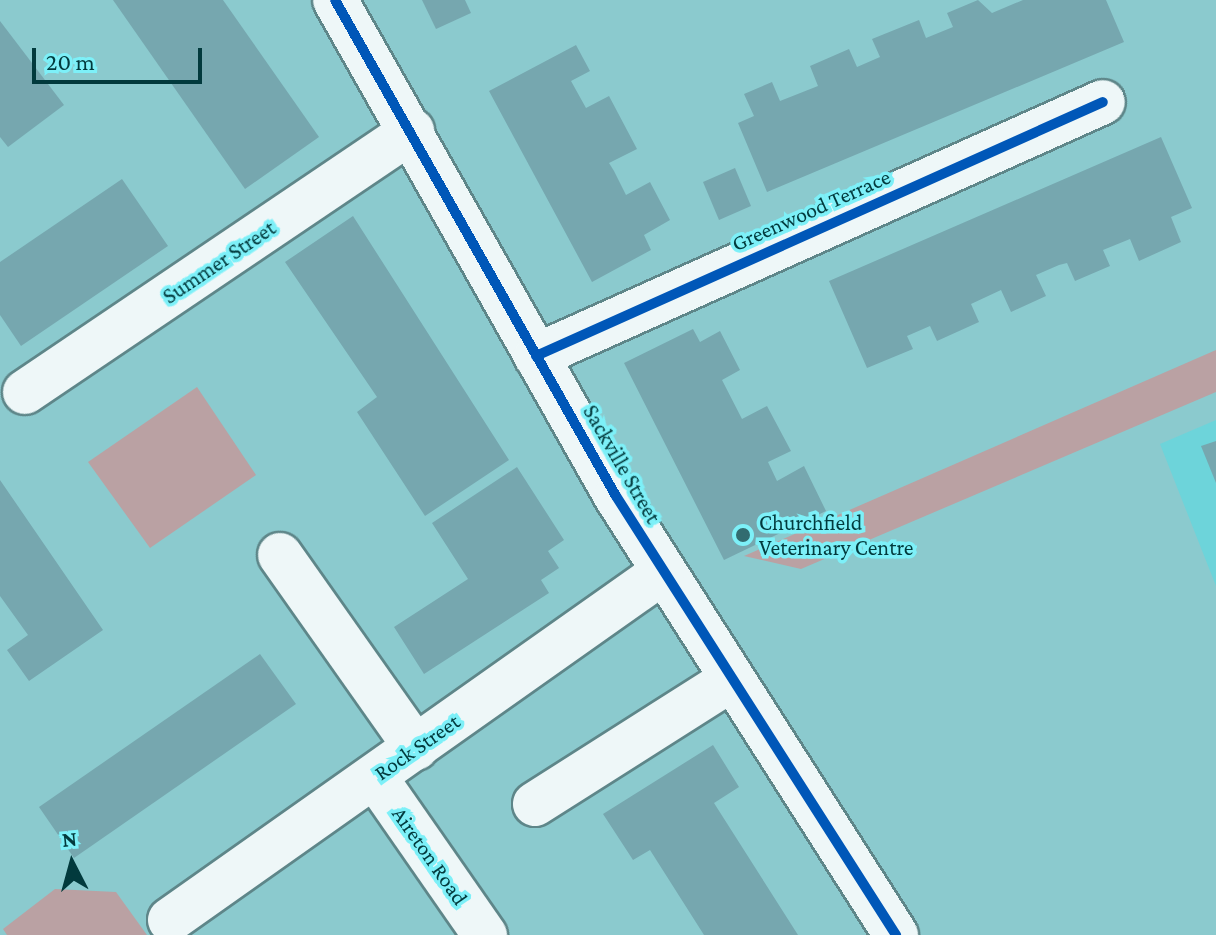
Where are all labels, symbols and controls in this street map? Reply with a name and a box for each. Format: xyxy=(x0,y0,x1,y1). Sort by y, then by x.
scale bar xyxy=(36,32,206,82)
text: 20 m xyxy=(46,48,95,75)
street label: Greenwood Terrace xyxy=(728,163,894,257)
street label: Summer Street xyxy=(158,215,280,309)
street label: Sackville Street xyxy=(577,400,667,528)
place label: Churchfield Veterinary Centre xyxy=(759,509,913,560)
marker: Churchfield Veterinary Centre xyxy=(734,526,752,544)
street label: Rock Street xyxy=(369,708,465,786)
street label: Aireton Road xyxy=(387,802,473,910)
north arrow xyxy=(32,823,112,903)
text: N xyxy=(61,825,78,852)

